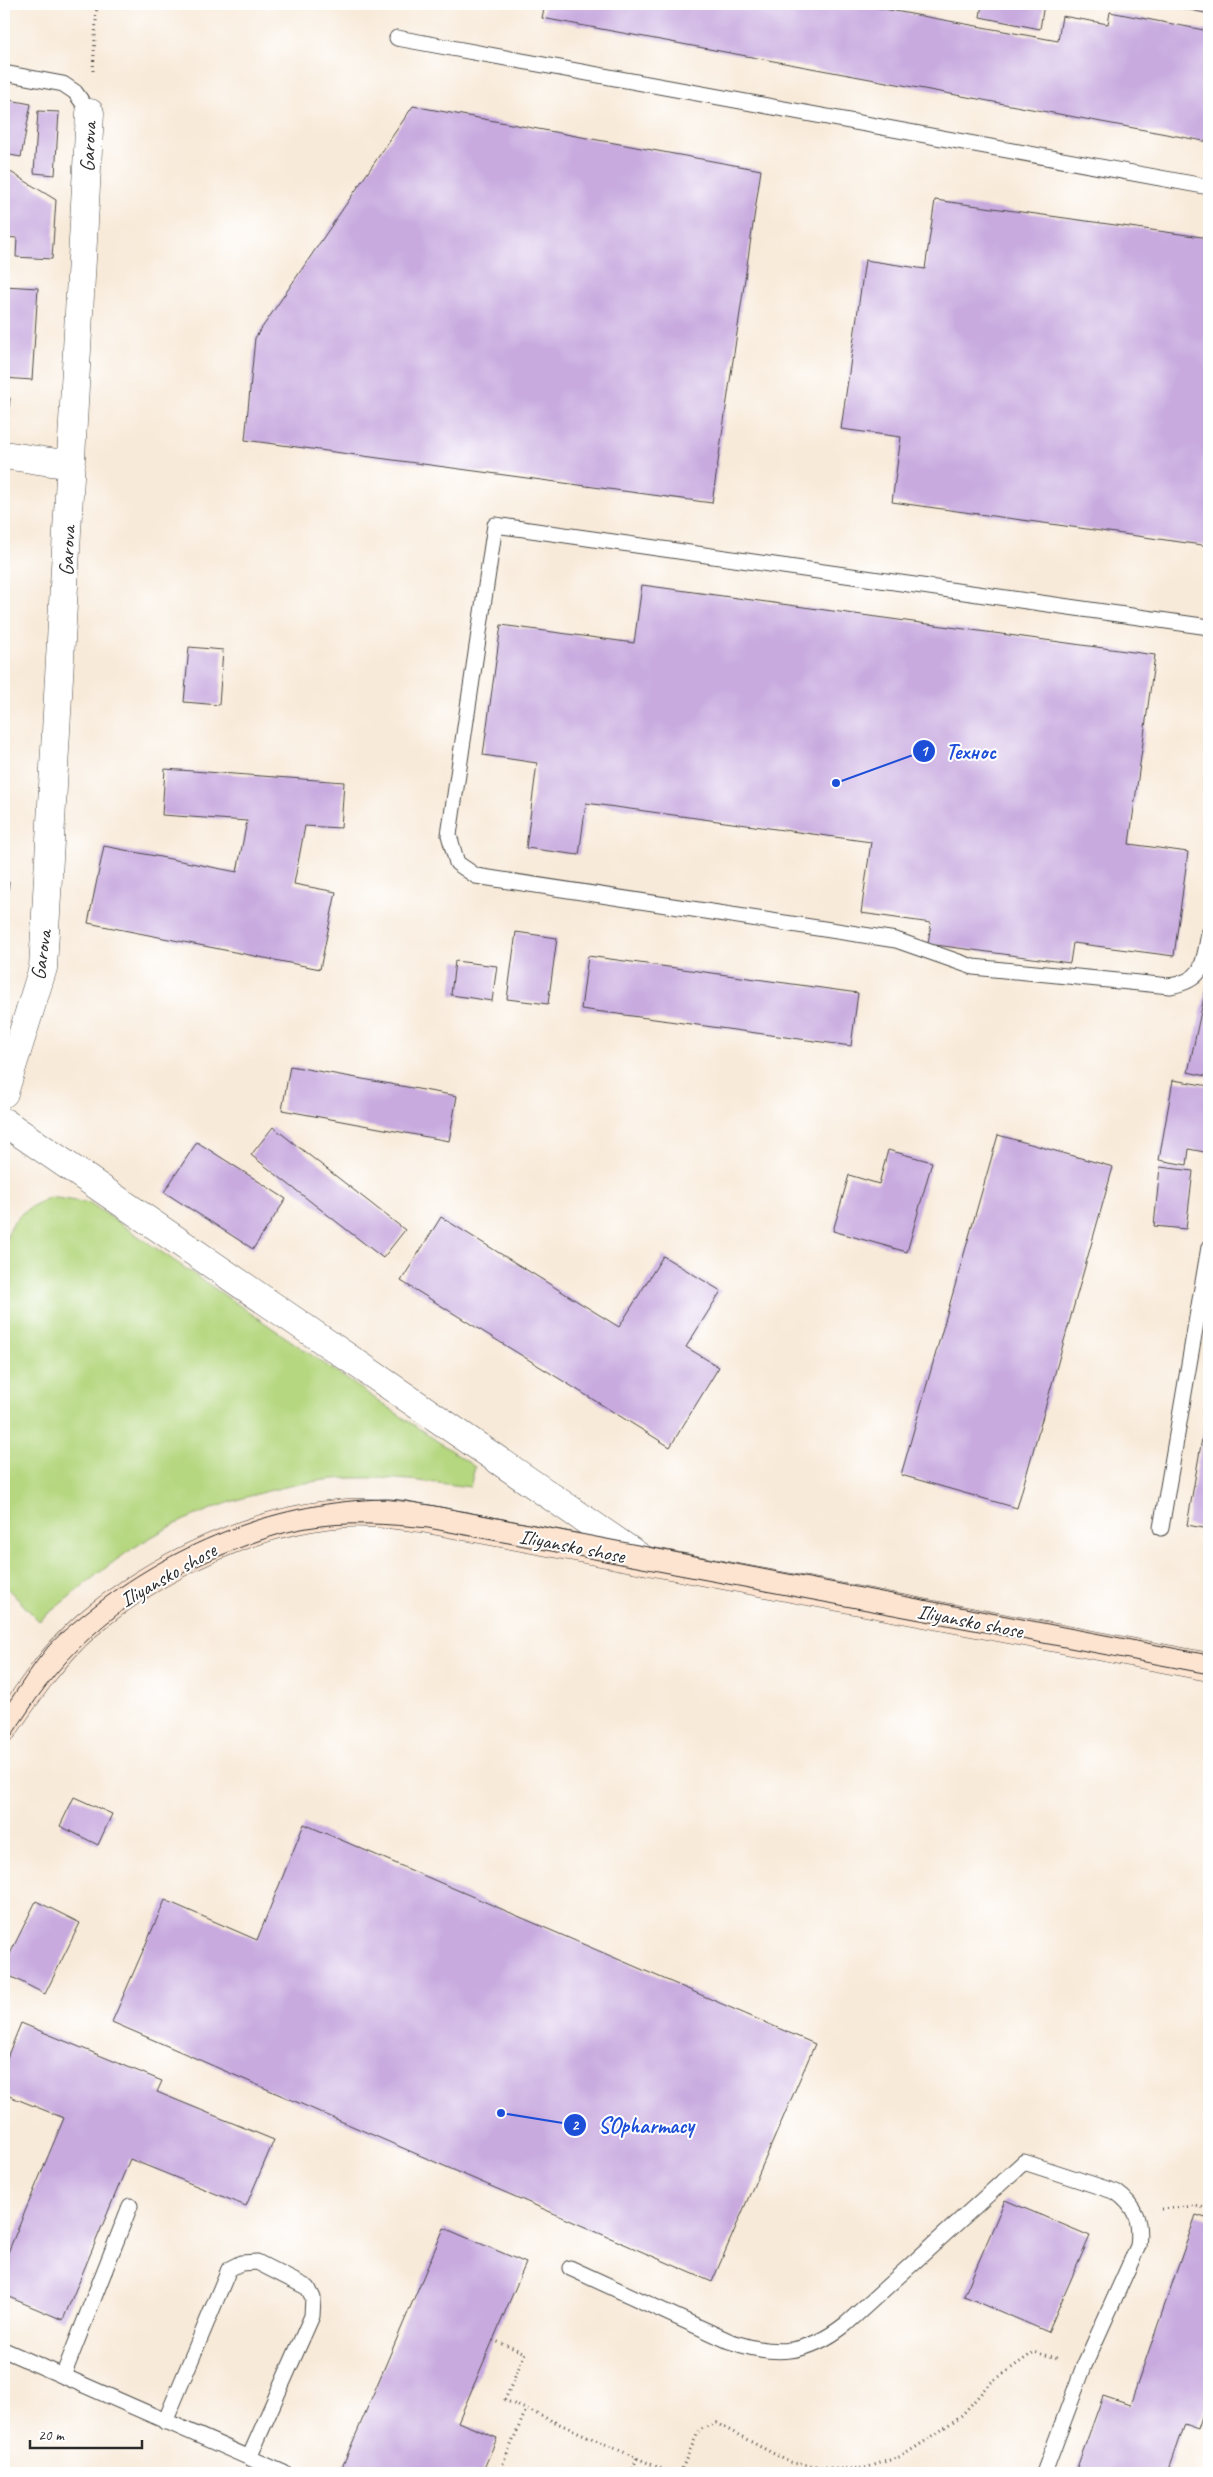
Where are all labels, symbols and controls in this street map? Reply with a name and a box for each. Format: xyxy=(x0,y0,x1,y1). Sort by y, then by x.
street label: Garova xyxy=(74,119,102,173)
street label: Garova xyxy=(53,523,81,577)
callout: Технос xyxy=(911,732,1007,769)
text: Технос xyxy=(946,738,997,766)
text: 1 xyxy=(921,742,930,761)
street label: Garova xyxy=(25,926,58,982)
street label: Iliyansko shose xyxy=(517,1523,628,1569)
street label: Iliyansko shose xyxy=(115,1536,222,1613)
street label: Iliyansko shose xyxy=(915,1598,1026,1644)
callout: SOpharmacy xyxy=(563,2106,703,2143)
text: SOpharmacy xyxy=(598,2112,696,2140)
text: 2 xyxy=(572,2116,580,2135)
scale bar xyxy=(30,2417,142,2449)
text: 20 m xyxy=(38,2426,65,2445)

